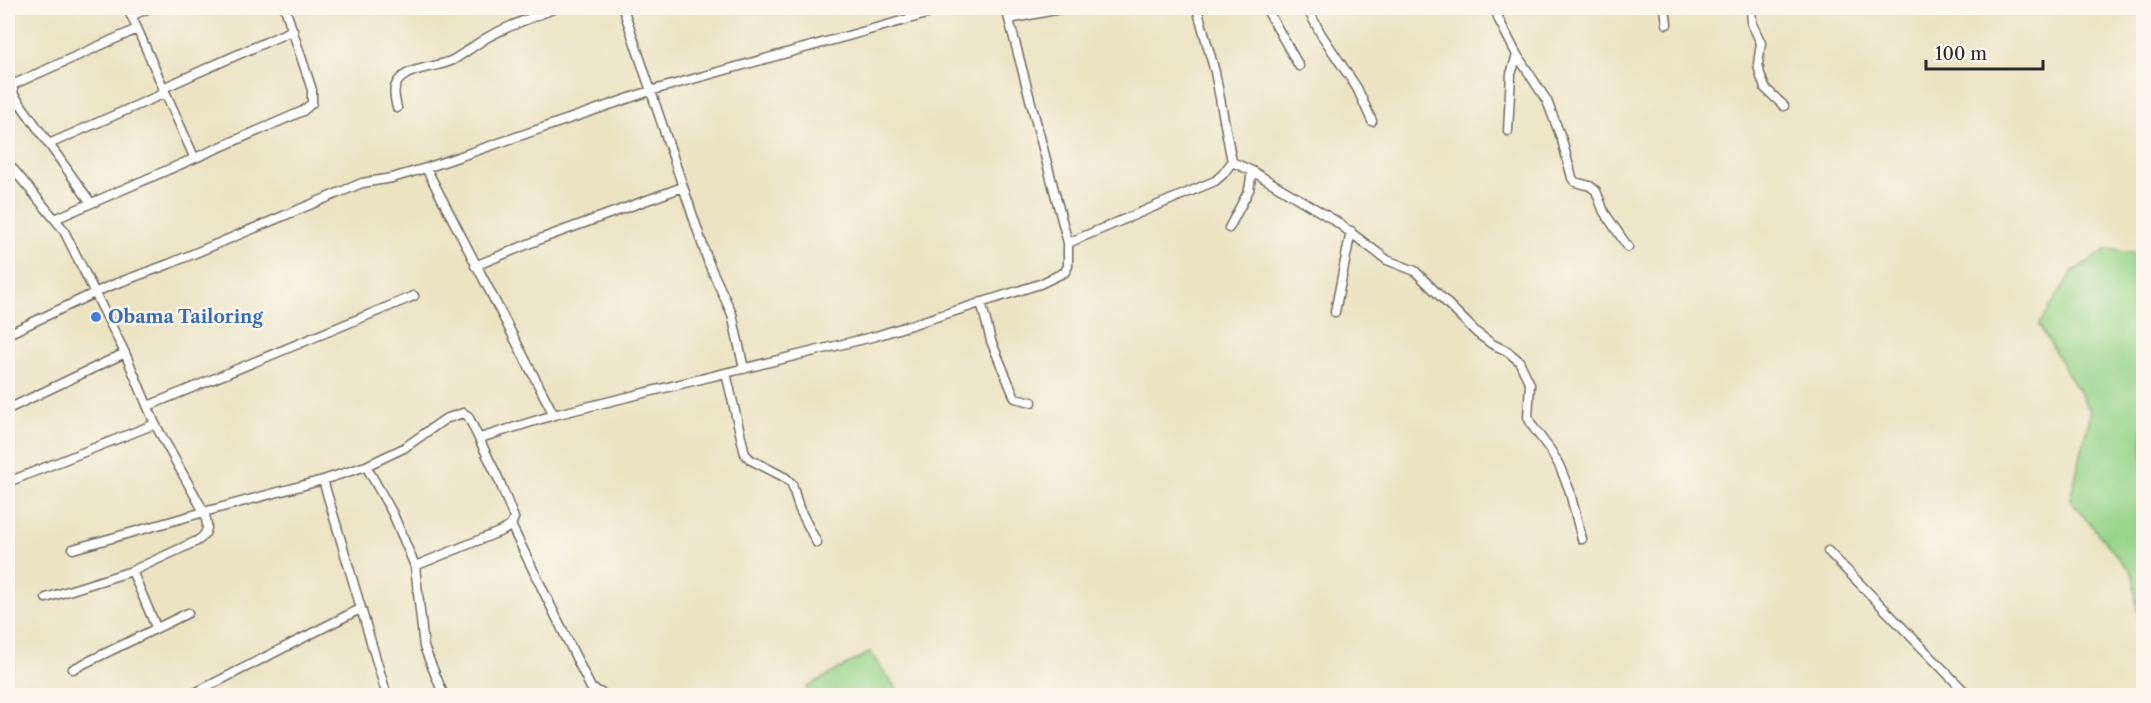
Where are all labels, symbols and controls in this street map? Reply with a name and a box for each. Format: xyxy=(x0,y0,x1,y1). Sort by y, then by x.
scale bar xyxy=(1926,33,2043,71)
text: 100 m xyxy=(1935,43,1987,65)
place label: Obama Tailoring xyxy=(108,306,263,328)
marker: Obama Tailoring xyxy=(89,310,103,324)

